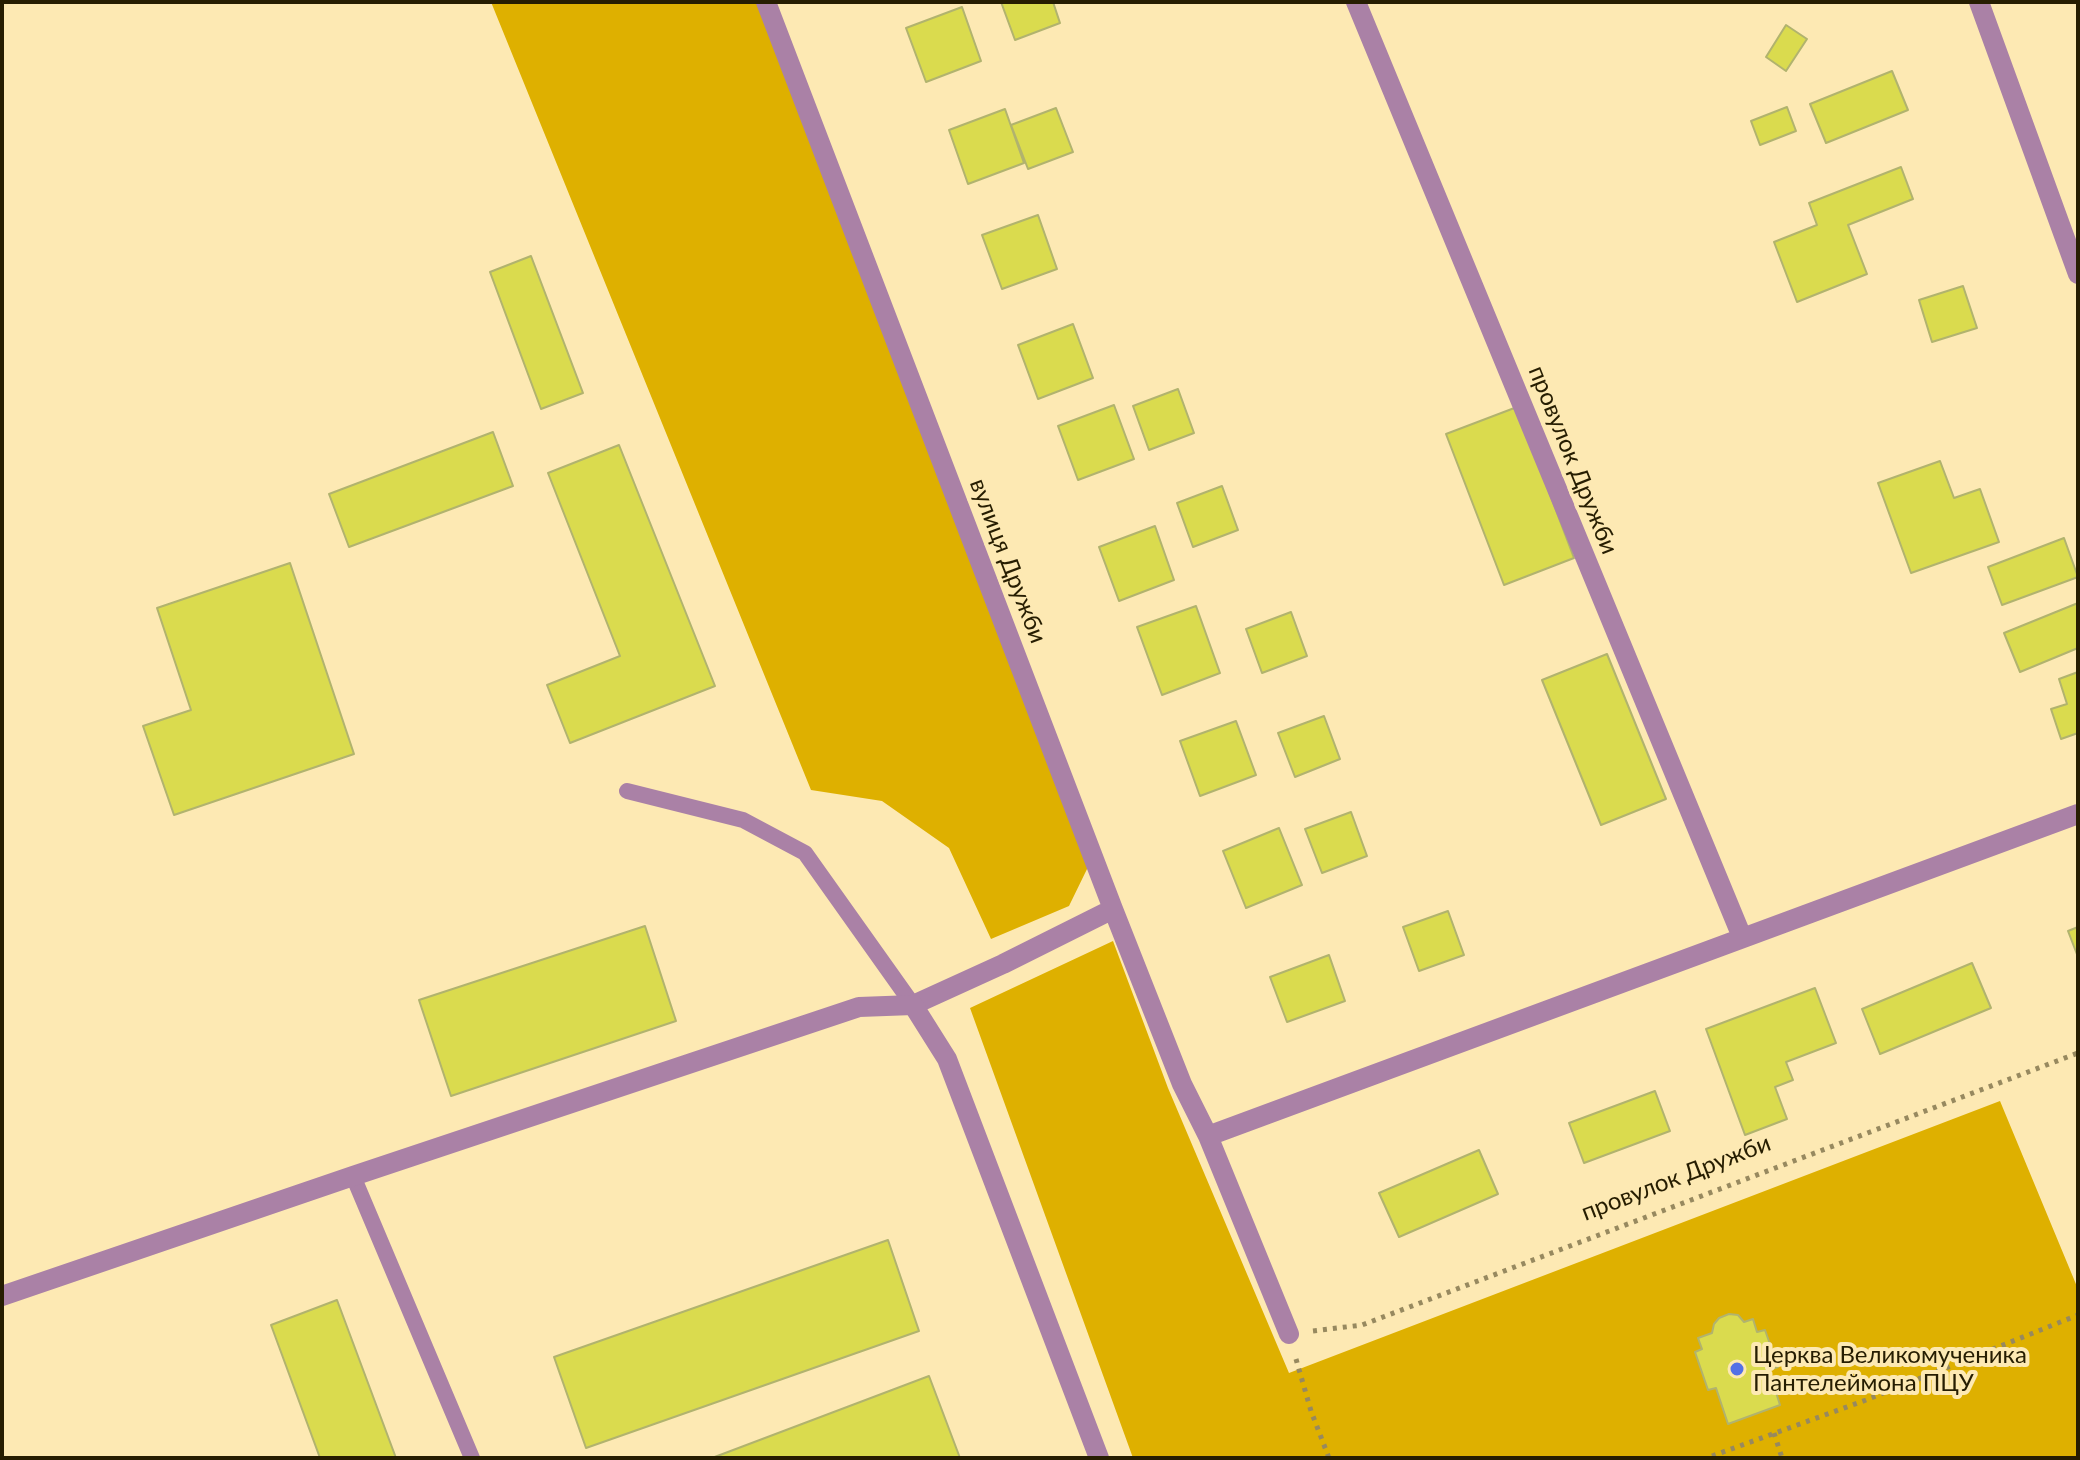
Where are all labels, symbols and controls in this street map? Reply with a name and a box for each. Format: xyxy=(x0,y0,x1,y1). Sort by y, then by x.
street label: провулок Дружби xyxy=(1522,362,1624,558)
street label: вулиця Дружби xyxy=(963,475,1053,647)
street label: провулок Дружби xyxy=(1577,1129,1775,1227)
place label: Церква Великомученика Пантелеймона ПЦУ xyxy=(1753,1341,2027,1397)
marker: Церква Великомученика Пантелеймона ПЦУ xyxy=(1728,1360,1746,1378)

